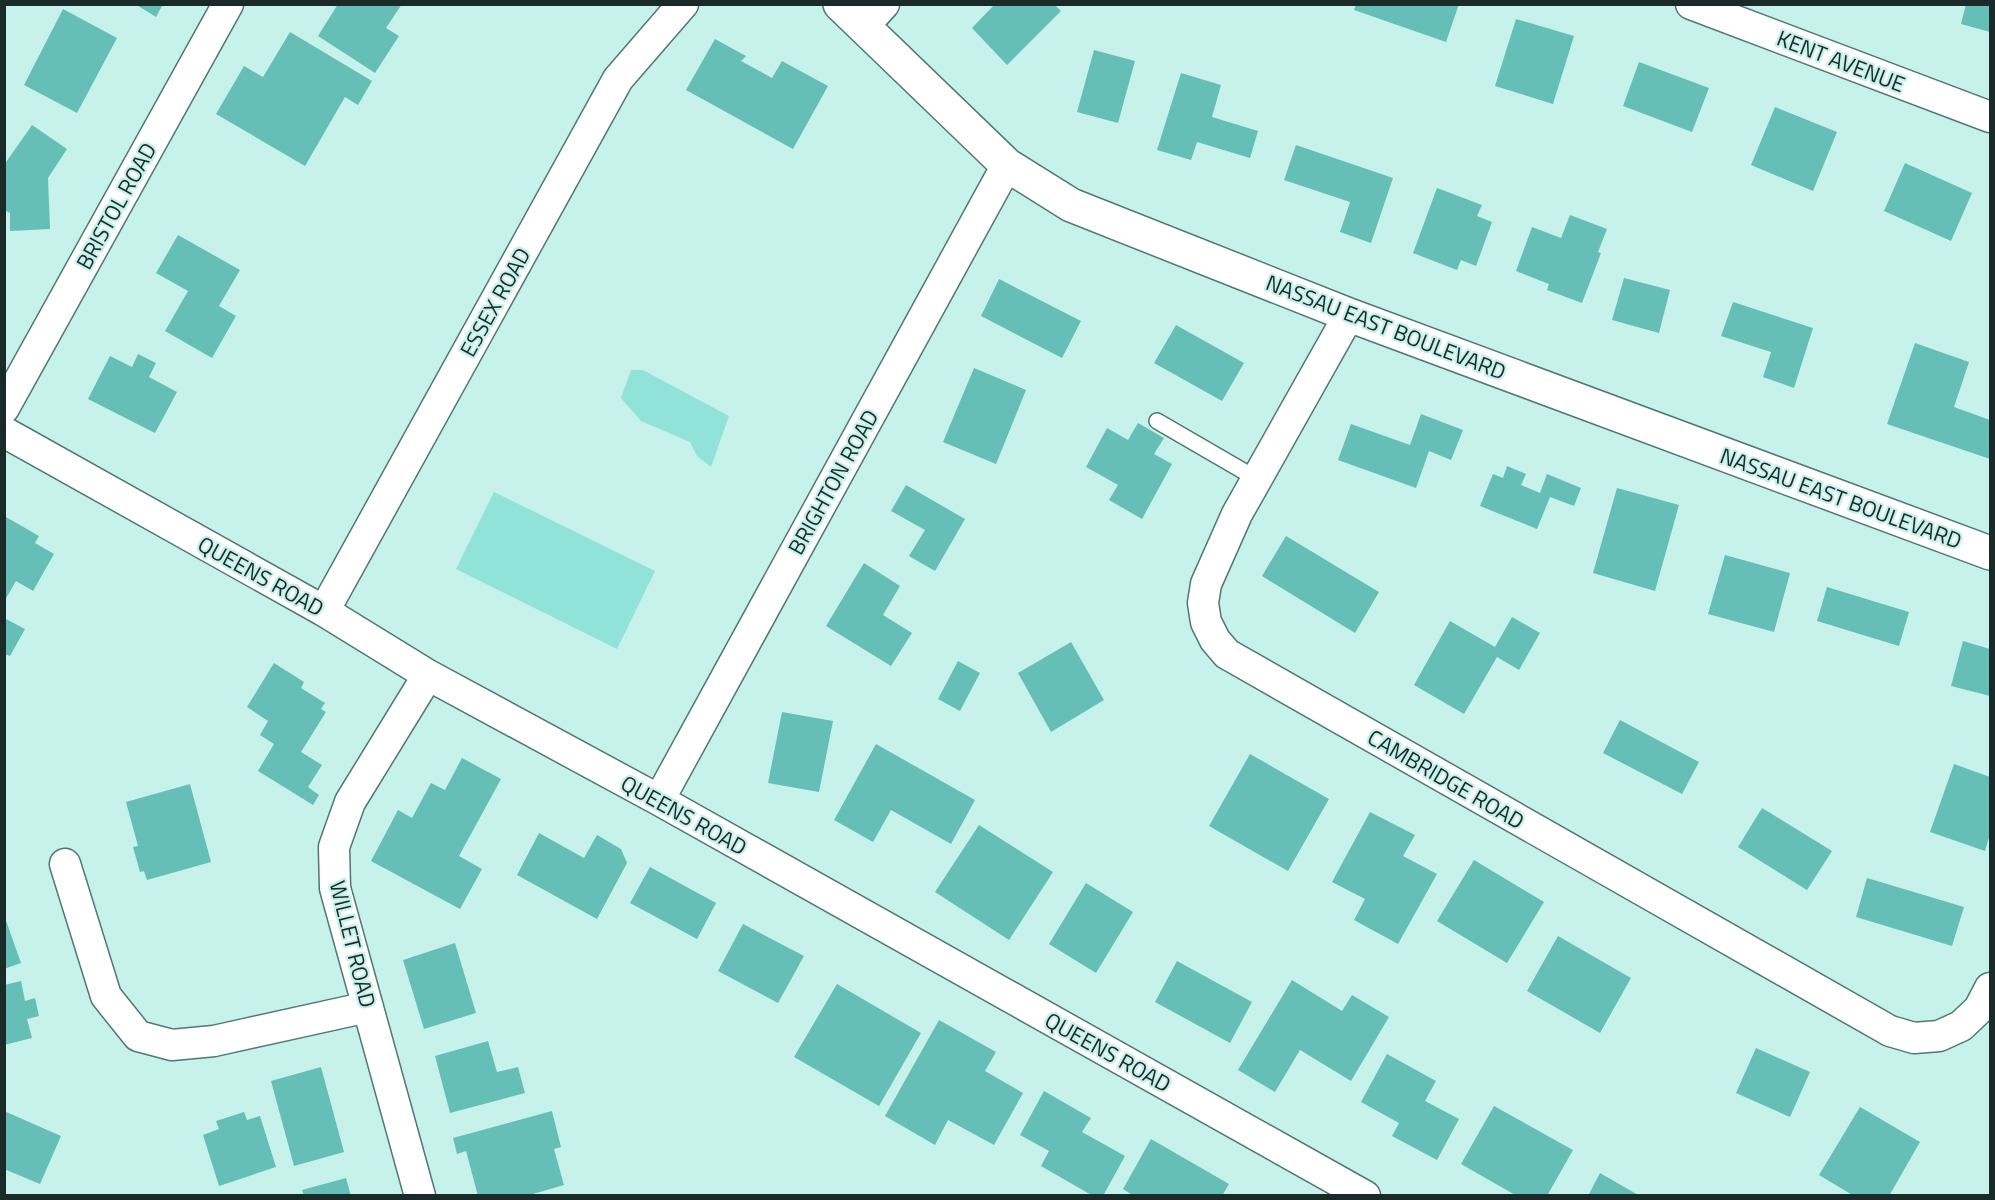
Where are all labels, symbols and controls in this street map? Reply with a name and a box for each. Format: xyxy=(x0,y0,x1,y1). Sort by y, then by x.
street label: KENT AVENUE xyxy=(1772,21,1910,101)
street label: BRISTOL ROAD xyxy=(67,136,165,276)
street label: ESSEX ROAD xyxy=(451,241,539,363)
street label: NASSAU EAST BOULEVARD xyxy=(1261,265,1511,389)
street label: BRIGHTON ROAD xyxy=(779,403,887,561)
street label: NASSAU EAST BOULEVARD xyxy=(1715,438,1967,558)
street label: QUEENS ROAD xyxy=(192,527,330,625)
street label: CAMBRIDGE ROAD xyxy=(1361,720,1531,838)
street label: QUEENS ROAD xyxy=(615,766,753,864)
street label: WILLET ROAD xyxy=(321,877,385,1011)
street label: QUEENS ROAD xyxy=(1039,1003,1177,1101)

